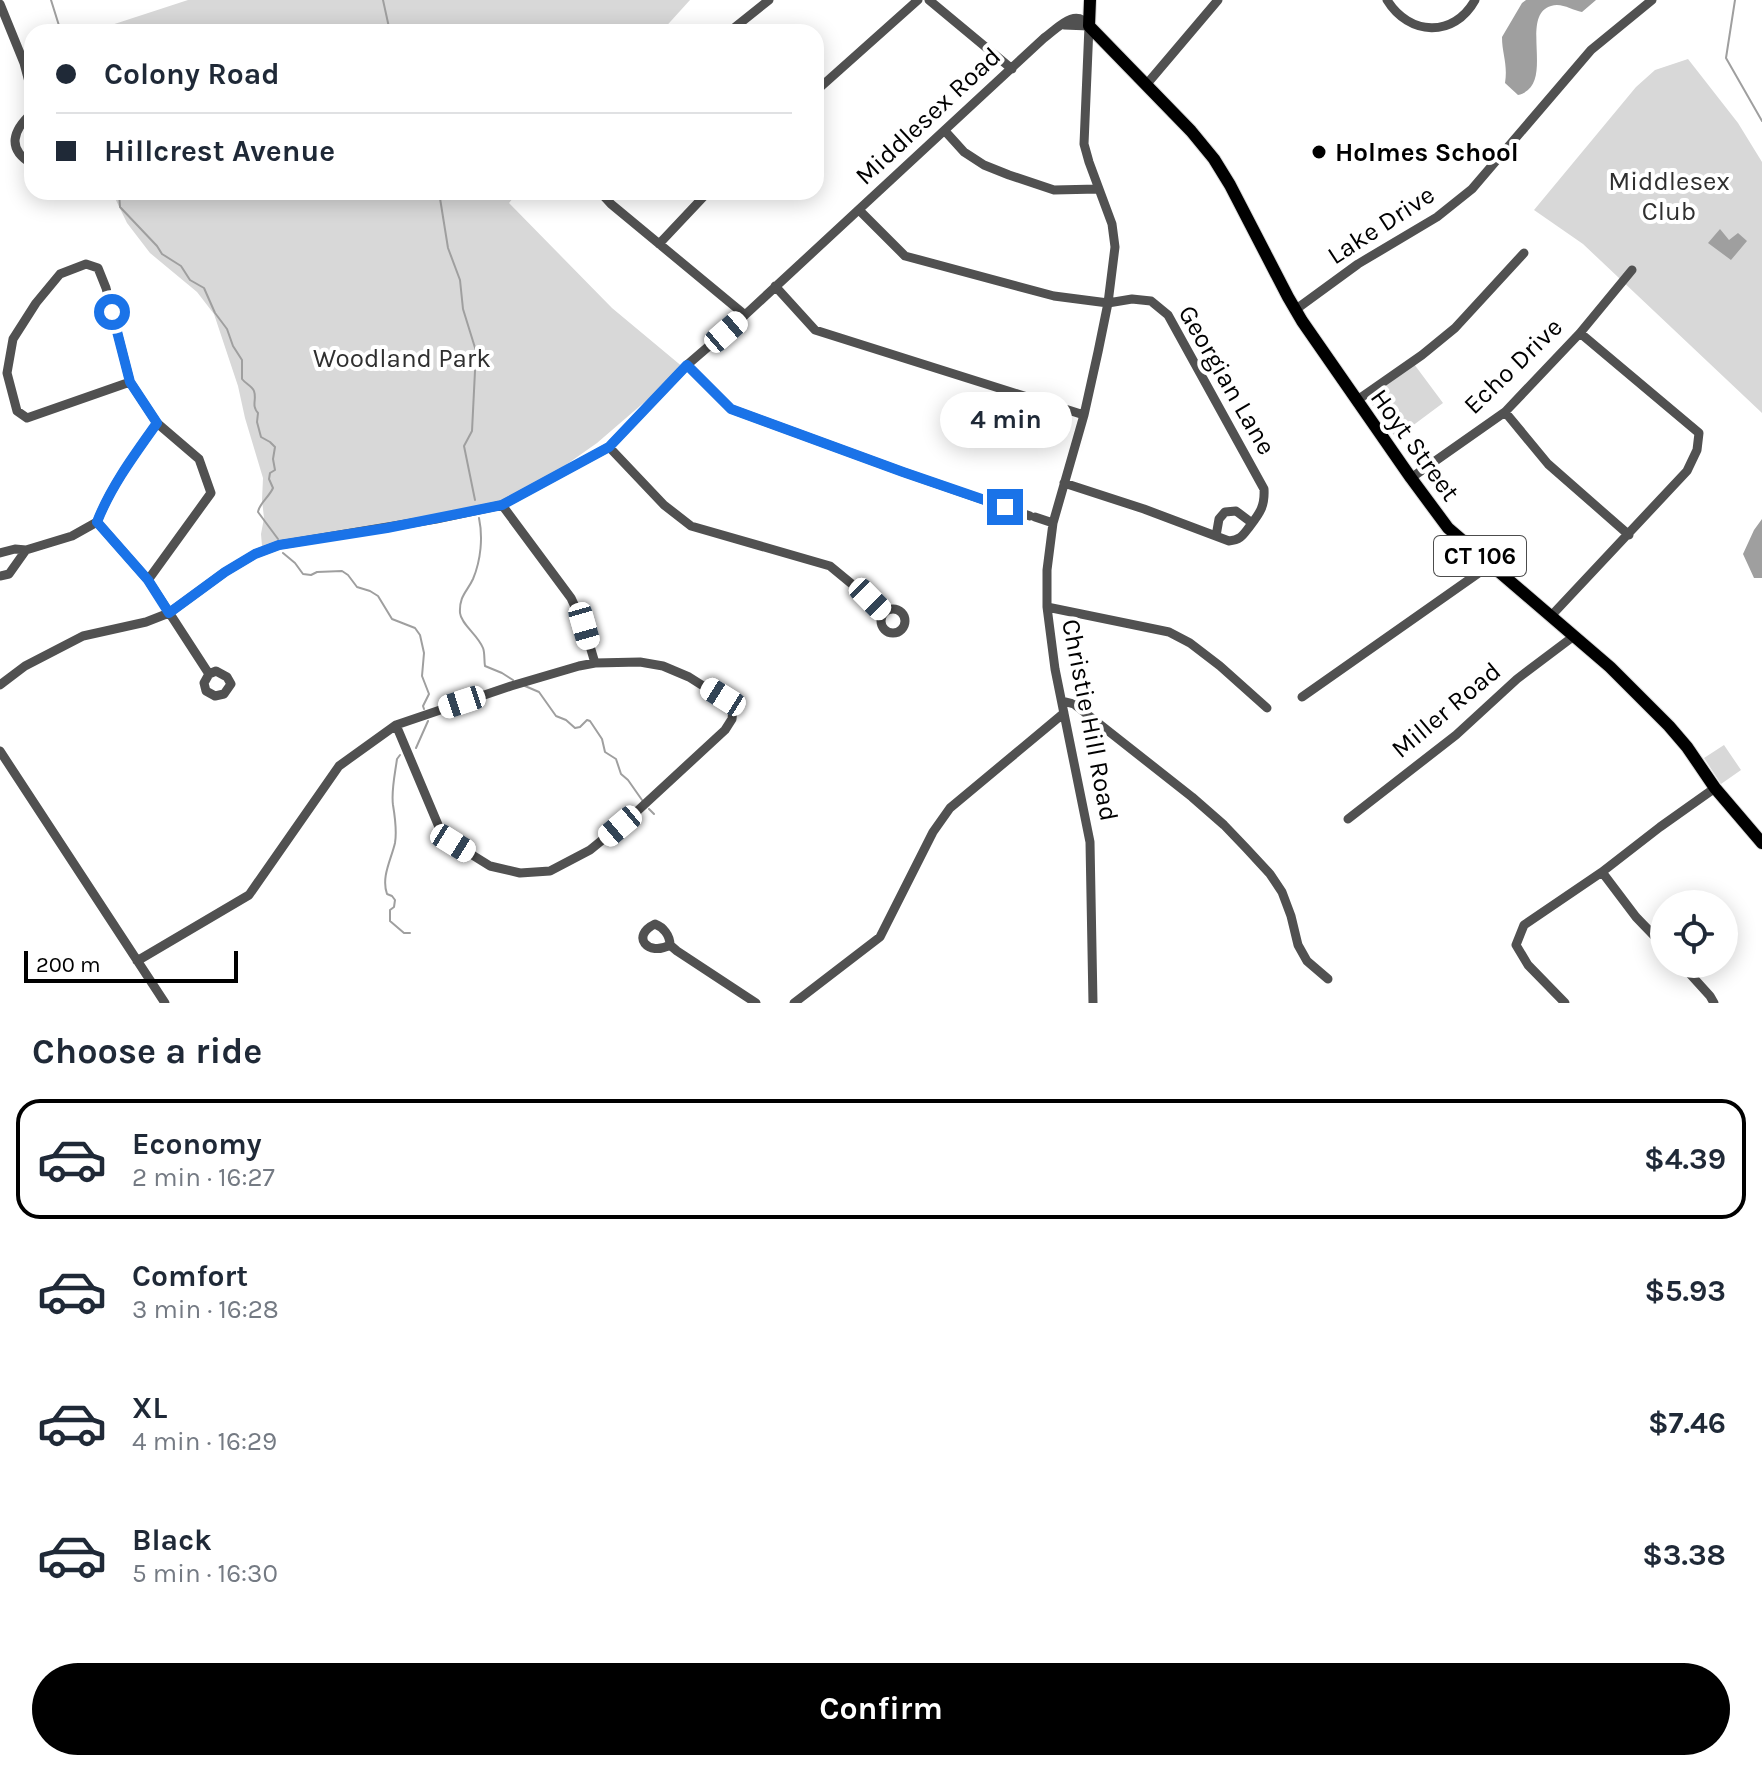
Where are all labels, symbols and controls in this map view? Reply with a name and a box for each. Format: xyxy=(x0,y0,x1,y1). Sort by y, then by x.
street label: Middlesex Road xyxy=(849,41,1007,191)
text: Colony Road xyxy=(104,56,280,92)
text: Hillcrest Avenue xyxy=(104,133,335,169)
place label: Holmes School xyxy=(1335,137,1519,168)
marker: Holmes School xyxy=(1310,143,1328,161)
park label: Middlesex Club xyxy=(1608,166,1730,227)
street label: Lake Drive xyxy=(1322,179,1440,271)
route start xyxy=(94,294,130,330)
street label: Georgian Lane xyxy=(1172,300,1282,460)
car xyxy=(700,307,752,357)
street label: Echo Drive xyxy=(1457,311,1569,421)
park label: Woodland Park xyxy=(313,343,491,374)
street label: Hoyt Street xyxy=(1364,383,1466,507)
callout: 4 min xyxy=(939,391,1071,447)
text: 4 min xyxy=(970,404,1042,435)
route end xyxy=(987,489,1023,525)
road number: CT 106 xyxy=(1434,536,1526,576)
car xyxy=(845,574,895,624)
car xyxy=(566,600,602,652)
street label: Christie Hill Road xyxy=(1055,616,1125,824)
street label: Miller Road xyxy=(1385,655,1507,765)
car xyxy=(696,674,750,720)
car xyxy=(435,683,489,721)
car xyxy=(594,801,646,851)
car xyxy=(426,820,480,866)
map controls xyxy=(1650,890,1738,978)
button: locate xyxy=(1650,890,1738,978)
scale bar xyxy=(24,947,238,983)
text: 200 m xyxy=(36,952,101,978)
text: Choose a ride xyxy=(32,1030,262,1072)
icon: car xyxy=(36,1123,108,1195)
text: Economy xyxy=(132,1126,262,1162)
text: $4.39 xyxy=(1644,1141,1726,1177)
text: 2 min · 16:27 xyxy=(132,1162,275,1193)
icon: car xyxy=(36,1255,108,1327)
text: Comfort xyxy=(132,1258,248,1294)
text: $5.93 xyxy=(1644,1273,1726,1309)
text: 3 min · 16:28 xyxy=(132,1294,279,1325)
icon: car xyxy=(36,1387,108,1459)
text: XL xyxy=(132,1390,167,1426)
text: $7.46 xyxy=(1648,1405,1726,1441)
text: 4 min · 16:29 xyxy=(132,1426,277,1457)
icon: car xyxy=(36,1519,108,1591)
text: Black xyxy=(132,1522,212,1558)
text: $3.38 xyxy=(1642,1537,1726,1573)
text: 5 min · 16:30 xyxy=(132,1558,278,1589)
button: Confirm xyxy=(32,1663,1730,1755)

